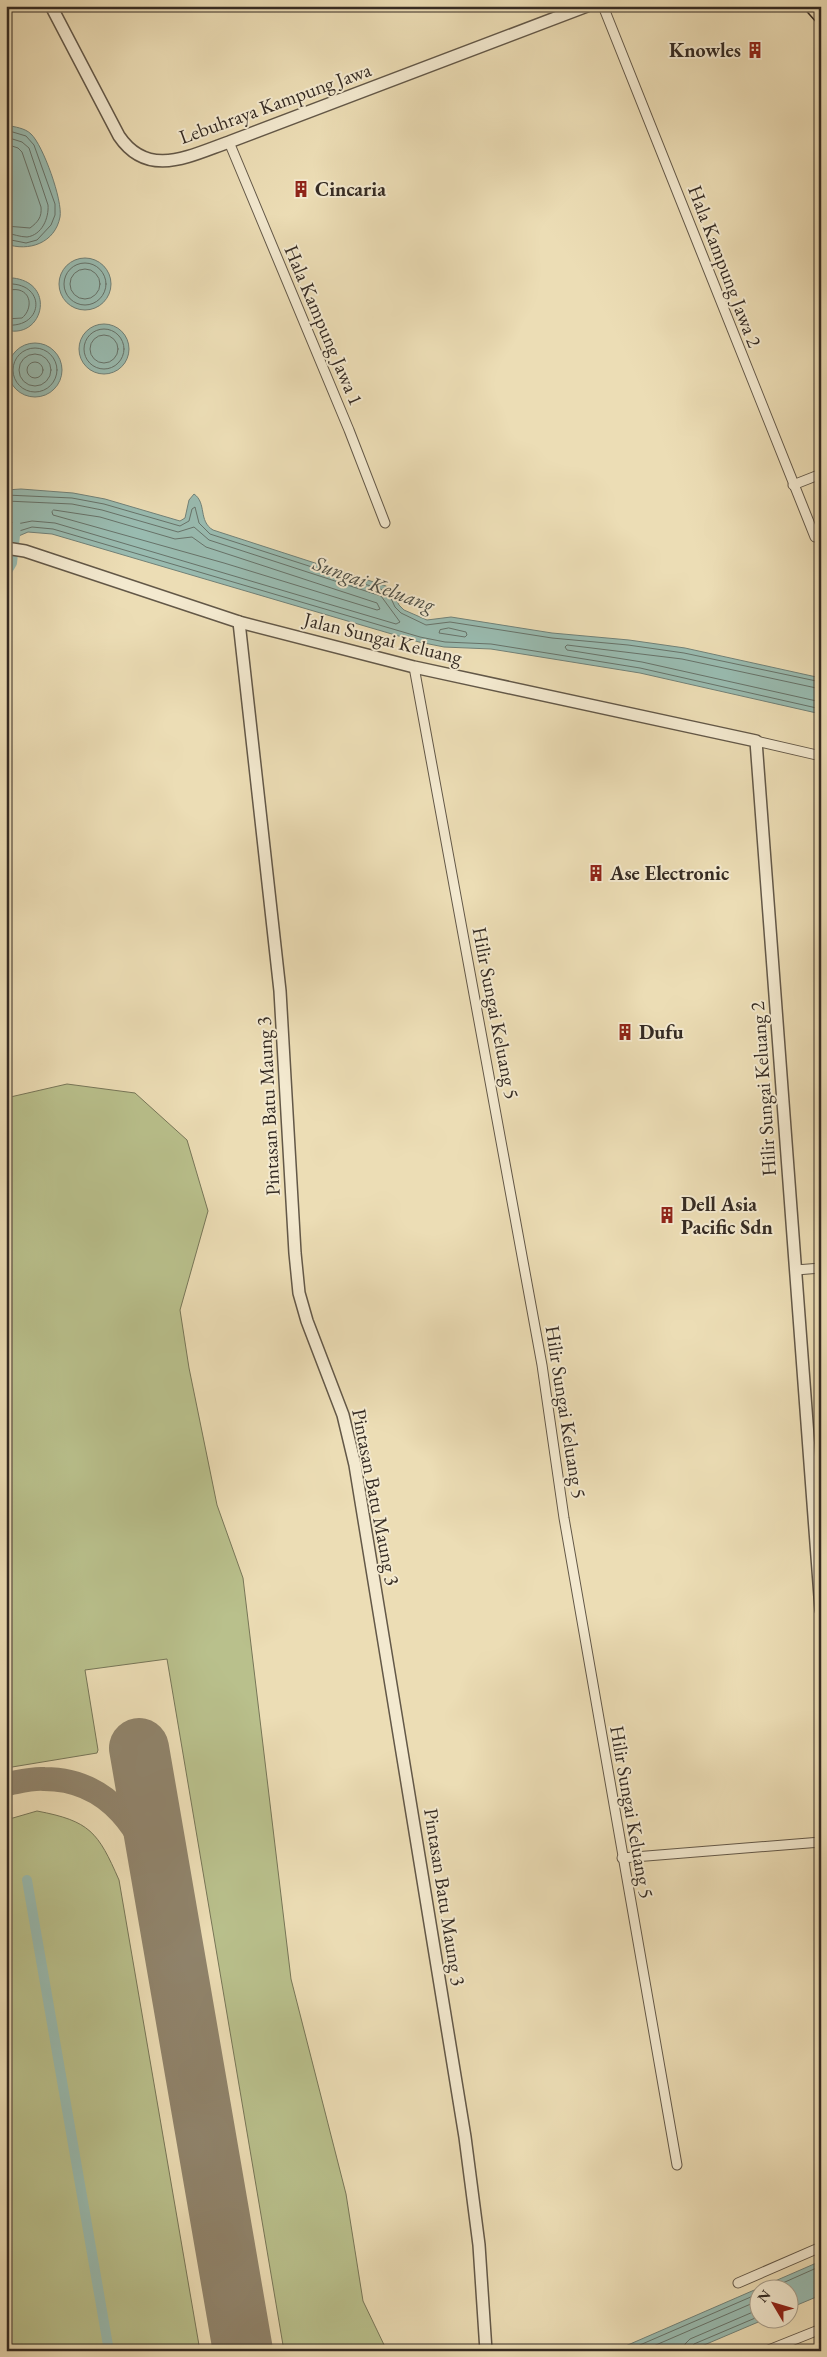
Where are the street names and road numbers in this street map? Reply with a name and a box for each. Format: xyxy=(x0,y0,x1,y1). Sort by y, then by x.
street label: Lebuhraya Kampung Jawa xyxy=(175,56,375,150)
street label: Hala Kampung Jawa 2 xyxy=(682,181,768,351)
street label: Hala Kampung Jawa 1 xyxy=(278,241,370,409)
street label: Jalan Sungai Keluang xyxy=(299,605,465,670)
street label: Hilir Sungai Keluang 5 xyxy=(467,925,525,1101)
street label: Hilir Sungai Keluang 2 xyxy=(744,1000,782,1177)
street label: Pintasan Batu Maung 3 xyxy=(250,1016,286,1196)
street label: Hilir Sungai Keluang 5 xyxy=(539,1324,593,1500)
street label: Pintasan Batu Maung 3 xyxy=(346,1407,406,1587)
street label: Hilir Sungai Keluang 5 xyxy=(604,1724,660,1900)
street label: Pintasan Batu Maung 3 xyxy=(418,1806,472,1988)

